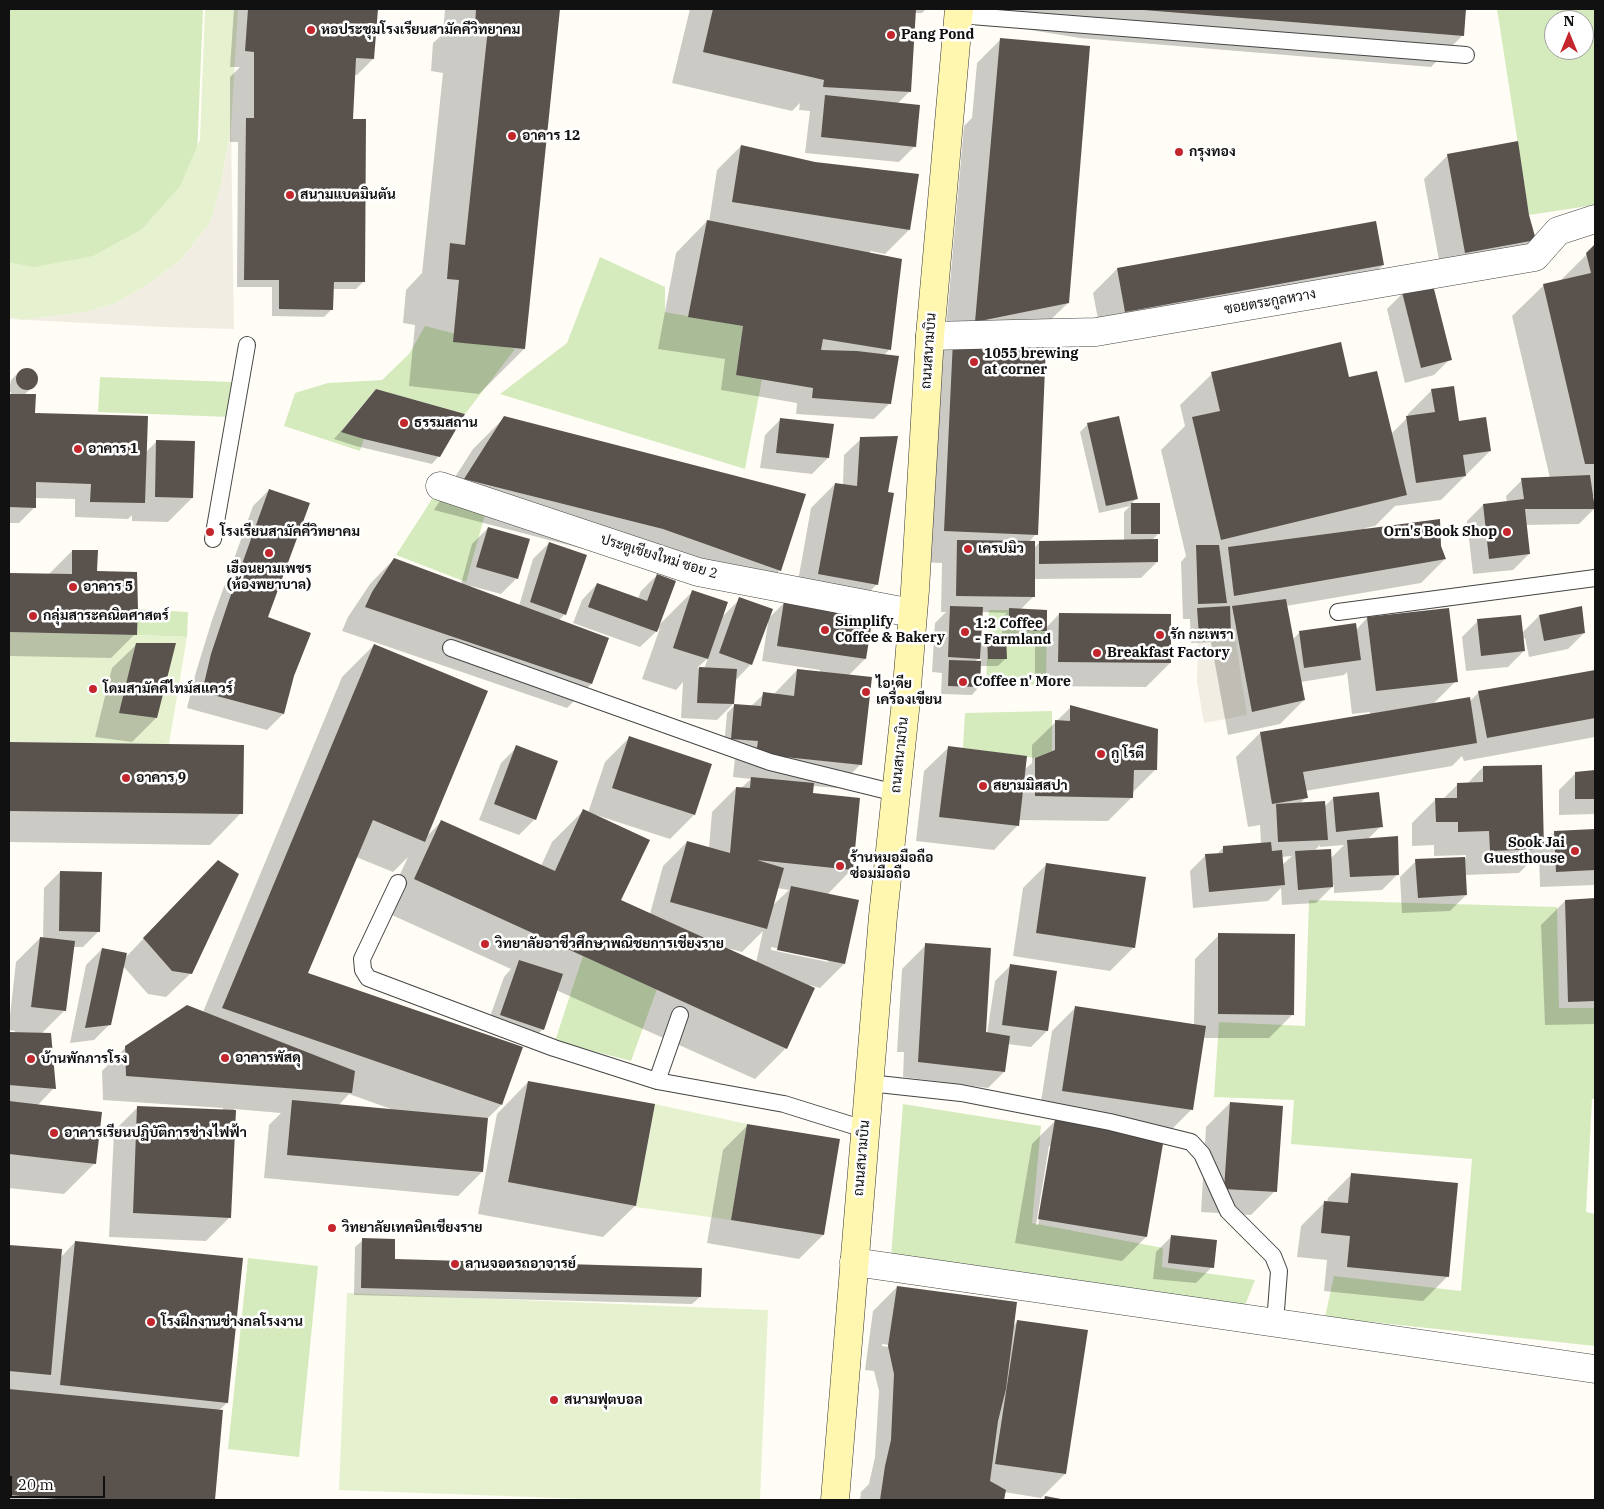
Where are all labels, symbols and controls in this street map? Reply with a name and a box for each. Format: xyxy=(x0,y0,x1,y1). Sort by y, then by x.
north arrow xyxy=(1544,10,1594,60)
text: N xyxy=(1563,12,1575,30)
place label: หอประชุมโรงเรียนสามัคคีวิทยาคม xyxy=(321,22,520,38)
marker: หอประชุมโรงเรียนสามัคคีวิทยาคม xyxy=(305,24,317,36)
place label: Pang Pond xyxy=(901,27,974,43)
marker: Pang Pond xyxy=(885,29,897,41)
place label: อาคาร 12 xyxy=(522,128,580,144)
marker: อาคาร 12 xyxy=(506,130,518,142)
place label: กรุงทอง xyxy=(1189,144,1236,160)
marker: กรุงทอง xyxy=(1173,146,1185,158)
place label: สนามแบตมินตัน xyxy=(300,187,396,203)
marker: สนามแบตมินตัน xyxy=(284,189,296,201)
street label: ซอยตระกูลหวาง xyxy=(1223,286,1317,318)
street label: ถนนสนามบิน xyxy=(918,312,940,390)
place label: 1055 brewing at corner xyxy=(984,346,1078,378)
marker: 1055 brewing at corner xyxy=(968,356,980,368)
place label: ธรรมสถาน xyxy=(414,415,478,431)
marker: ธรรมสถาน xyxy=(398,417,410,429)
place label: อาคาร 1 xyxy=(88,441,138,457)
marker: อาคาร 1 xyxy=(72,443,84,455)
place label: โรงเรียนสามัคคีวิทยาคม xyxy=(220,524,360,540)
place label: Orn's Book Shop xyxy=(1383,524,1497,540)
marker: โรงเรียนสามัคคีวิทยาคม xyxy=(204,526,216,538)
marker: Orn's Book Shop xyxy=(1501,526,1513,538)
street label: ประตูเชียงใหม่ ซอย 2 xyxy=(598,531,720,583)
place label: เครปมิว xyxy=(978,541,1024,557)
marker: เครปมิว xyxy=(962,543,974,555)
marker: เฮือนยามเพชร (ห้องพยาบาล) xyxy=(263,547,275,559)
place label: เฮือนยามเพชร (ห้องพยาบาล) xyxy=(226,561,312,594)
place label: อาคาร 5 xyxy=(83,579,133,595)
marker: อาคาร 5 xyxy=(67,581,79,593)
place label: กลุ่มสาระคณิตศาสตร์ xyxy=(43,608,169,624)
marker: กลุ่มสาระคณิตศาสตร์ xyxy=(27,610,39,622)
place label: Simplify Coffee & Bakery xyxy=(835,614,945,646)
place label: 1:2 Coffee - Farmland xyxy=(975,616,1051,648)
marker: Simplify Coffee & Bakery xyxy=(819,624,831,636)
marker: 1:2 Coffee - Farmland xyxy=(959,626,971,638)
place label: รัก กะเพรา xyxy=(1170,627,1234,643)
marker: รัก กะเพรา xyxy=(1154,629,1166,641)
place label: Breakfast Factory xyxy=(1107,645,1230,661)
marker: Breakfast Factory xyxy=(1091,647,1103,659)
place label: Coffee n' More xyxy=(973,674,1071,690)
place label: ไอเดีย เครื่องเขียน xyxy=(876,676,942,709)
marker: Coffee n' More xyxy=(957,676,969,688)
place label: โดมสามัคคีไทม์สแควร์ xyxy=(103,681,233,697)
marker: โดมสามัคคีไทม์สแควร์ xyxy=(87,683,99,695)
marker: ไอเดีย เครื่องเขียน xyxy=(860,686,872,698)
street label: ถนนสนามบิน xyxy=(888,716,912,794)
place label: กู โรตี xyxy=(1111,746,1144,762)
marker: กู โรตี xyxy=(1095,748,1107,760)
place label: อาคาร 9 xyxy=(136,770,186,786)
marker: อาคาร 9 xyxy=(120,772,132,784)
place label: สยามมิสสปา xyxy=(993,778,1068,794)
marker: สยามมิสสปา xyxy=(977,780,989,792)
place label: Sook Jai Guesthouse xyxy=(1484,835,1565,868)
marker: Sook Jai Guesthouse xyxy=(1569,845,1581,857)
place label: ร้านหมอมือถือ ซ่อมมือถือ xyxy=(850,850,933,882)
marker: ร้านหมอมือถือ ซ่อมมือถือ xyxy=(834,860,846,872)
place label: วิทยาลัยอาชีวศึกษาพณิชยการเชียงราย xyxy=(495,936,724,952)
marker: วิทยาลัยอาชีวศึกษาพณิชยการเชียงราย xyxy=(479,938,491,950)
place label: อาคารพัสดุ xyxy=(235,1050,301,1066)
place label: บ้านพักภารโรง xyxy=(41,1051,127,1067)
marker: อาคารพัสดุ xyxy=(219,1052,231,1064)
marker: บ้านพักภารโรง xyxy=(25,1053,37,1065)
street label: ถนนสนามบิน xyxy=(850,1119,874,1197)
place label: อาคารเรียนปฏิบัติการช่างไฟฟ้า xyxy=(64,1125,247,1141)
marker: อาคารเรียนปฏิบัติการช่างไฟฟ้า xyxy=(48,1127,60,1139)
place label: วิทยาลัยเทคนิคเชียงราย xyxy=(342,1220,483,1236)
marker: วิทยาลัยเทคนิคเชียงราย xyxy=(326,1222,338,1234)
place label: ลานจอดรถอาจารย์ xyxy=(465,1256,576,1272)
marker: ลานจอดรถอาจารย์ xyxy=(449,1258,461,1270)
place label: โรงฝึกงานช่างกลโรงงาน xyxy=(161,1314,303,1330)
marker: โรงฝึกงานช่างกลโรงงาน xyxy=(145,1316,157,1328)
place label: สนามฟุตบอล xyxy=(564,1392,643,1408)
marker: สนามฟุตบอล xyxy=(548,1394,560,1406)
scale bar xyxy=(12,1466,108,1498)
text: 20 m xyxy=(18,1475,54,1494)

